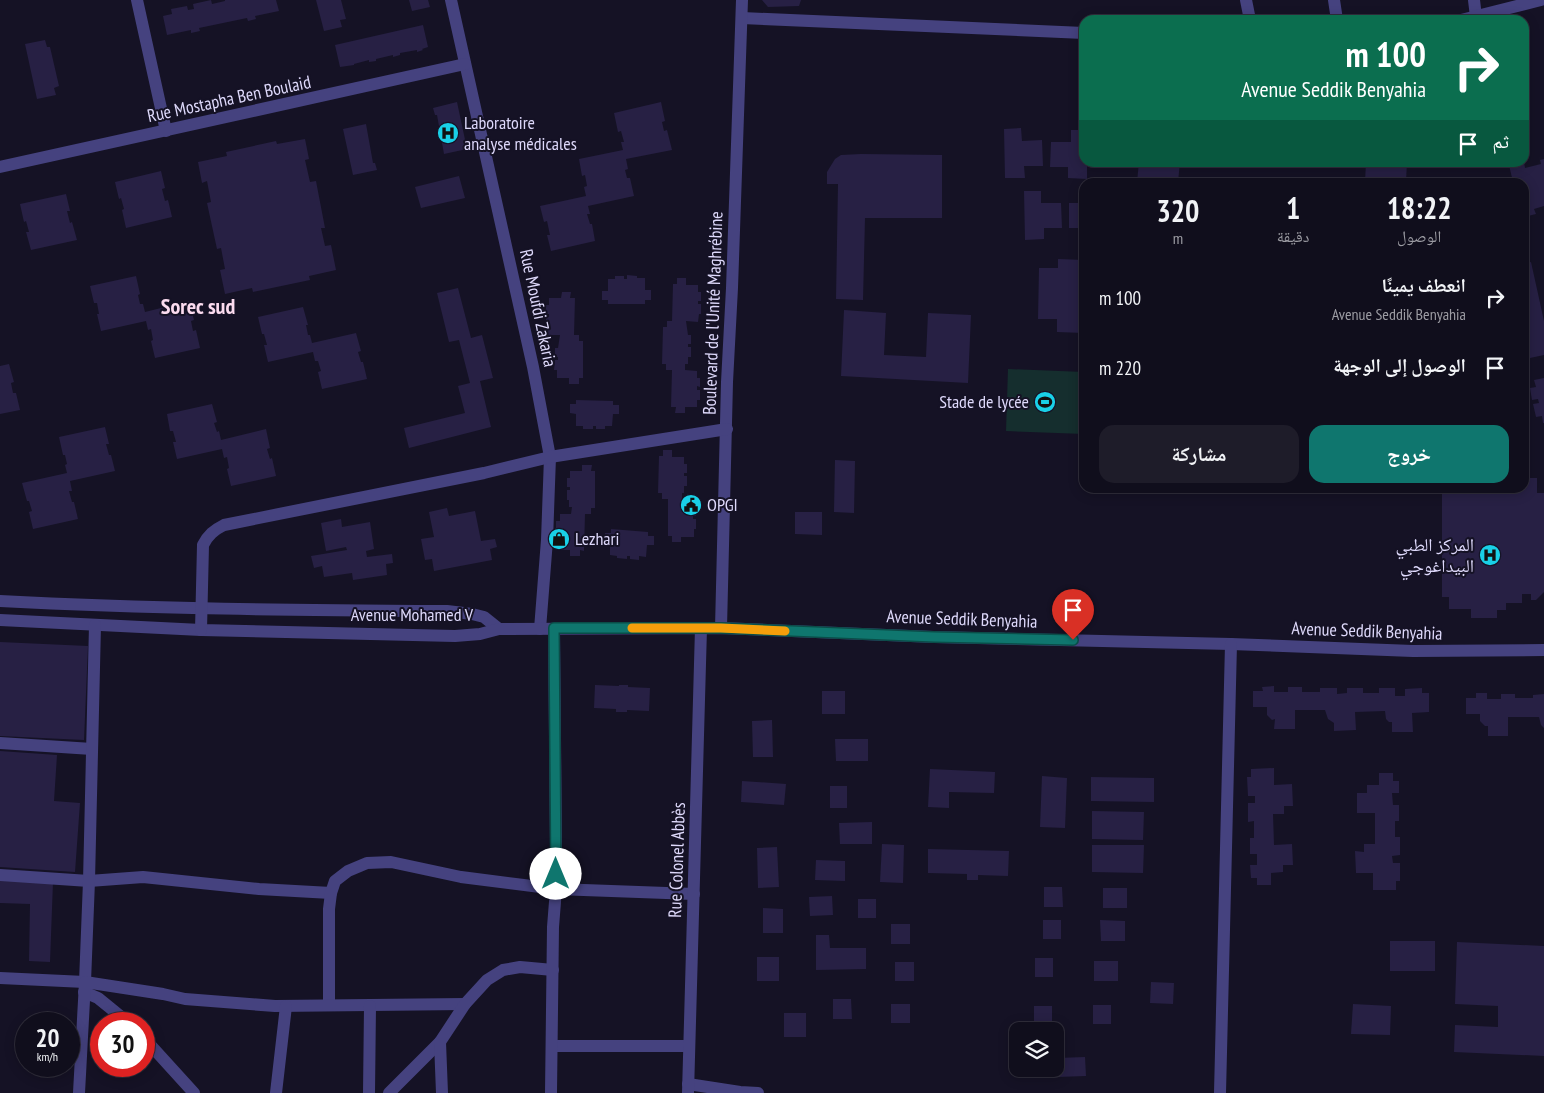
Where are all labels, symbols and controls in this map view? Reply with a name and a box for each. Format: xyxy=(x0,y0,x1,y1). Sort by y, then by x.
text: 100 m xyxy=(1345,31,1426,77)
icon: right xyxy=(1444,35,1509,100)
street label: Rue Mostapha Ben Boulaid xyxy=(145,70,313,127)
text: Avenue Seddik Benyahia xyxy=(1241,75,1426,103)
place label: Laboratoire analyse médicales xyxy=(464,111,577,155)
hospital icon: Laboratoire analyse médicales xyxy=(436,121,460,145)
text: ثم xyxy=(1492,129,1509,153)
icon: arrive xyxy=(1454,130,1482,158)
text: 1 xyxy=(1286,188,1300,227)
text: 18:22 xyxy=(1387,188,1452,227)
text: 320 xyxy=(1156,191,1199,230)
street label: Boulevard de l'Unité Maghrébine xyxy=(697,211,728,415)
text: دقيقة xyxy=(1277,226,1309,246)
text: الوصول xyxy=(1397,226,1441,246)
text: m xyxy=(1173,228,1183,248)
street label: Rue Moufdi Zakaria xyxy=(515,247,562,369)
text: انعطف يمينًا xyxy=(1382,273,1466,297)
icon: right xyxy=(1481,284,1509,312)
text: 100 m xyxy=(1099,286,1141,310)
district label: Sorec sud xyxy=(161,292,235,320)
text: Avenue Seddik Benyahia xyxy=(1332,304,1466,324)
text: الوصول إلى الوجهة xyxy=(1333,353,1466,377)
icon: arrive xyxy=(1481,354,1509,382)
text: 220 m xyxy=(1099,356,1141,380)
place label: Stade de lycée xyxy=(939,390,1029,413)
sports icon: Stade de lycée xyxy=(1033,390,1057,414)
button: مشاركة xyxy=(1099,425,1299,483)
button: خروج xyxy=(1309,425,1509,483)
public building icon: OPGI xyxy=(679,493,703,517)
place label: OPGI xyxy=(707,493,738,516)
shop icon: Lezhari xyxy=(547,527,571,551)
place label: Lezhari xyxy=(575,527,619,550)
place label: المركز الطبي البيداغوجي xyxy=(1396,533,1474,581)
hospital icon: المركز الطبي البيداغوجي xyxy=(1478,543,1502,567)
pin xyxy=(1052,589,1094,640)
icon: arrive xyxy=(1059,596,1087,624)
street label: Avenue Mohamed V xyxy=(351,603,474,626)
street label: Avenue Seddik Benyahia xyxy=(886,604,1038,633)
street label: Avenue Seddik Benyahia xyxy=(1291,616,1443,645)
street label: Rue Colonel Abbès xyxy=(663,802,690,918)
position arrow xyxy=(529,847,581,899)
speed limit sign: 30 xyxy=(90,1012,155,1077)
text: 20 xyxy=(36,1022,59,1054)
map controls xyxy=(1009,1022,1064,1077)
button: layers xyxy=(1009,1022,1064,1077)
text: km/h xyxy=(37,1049,58,1064)

